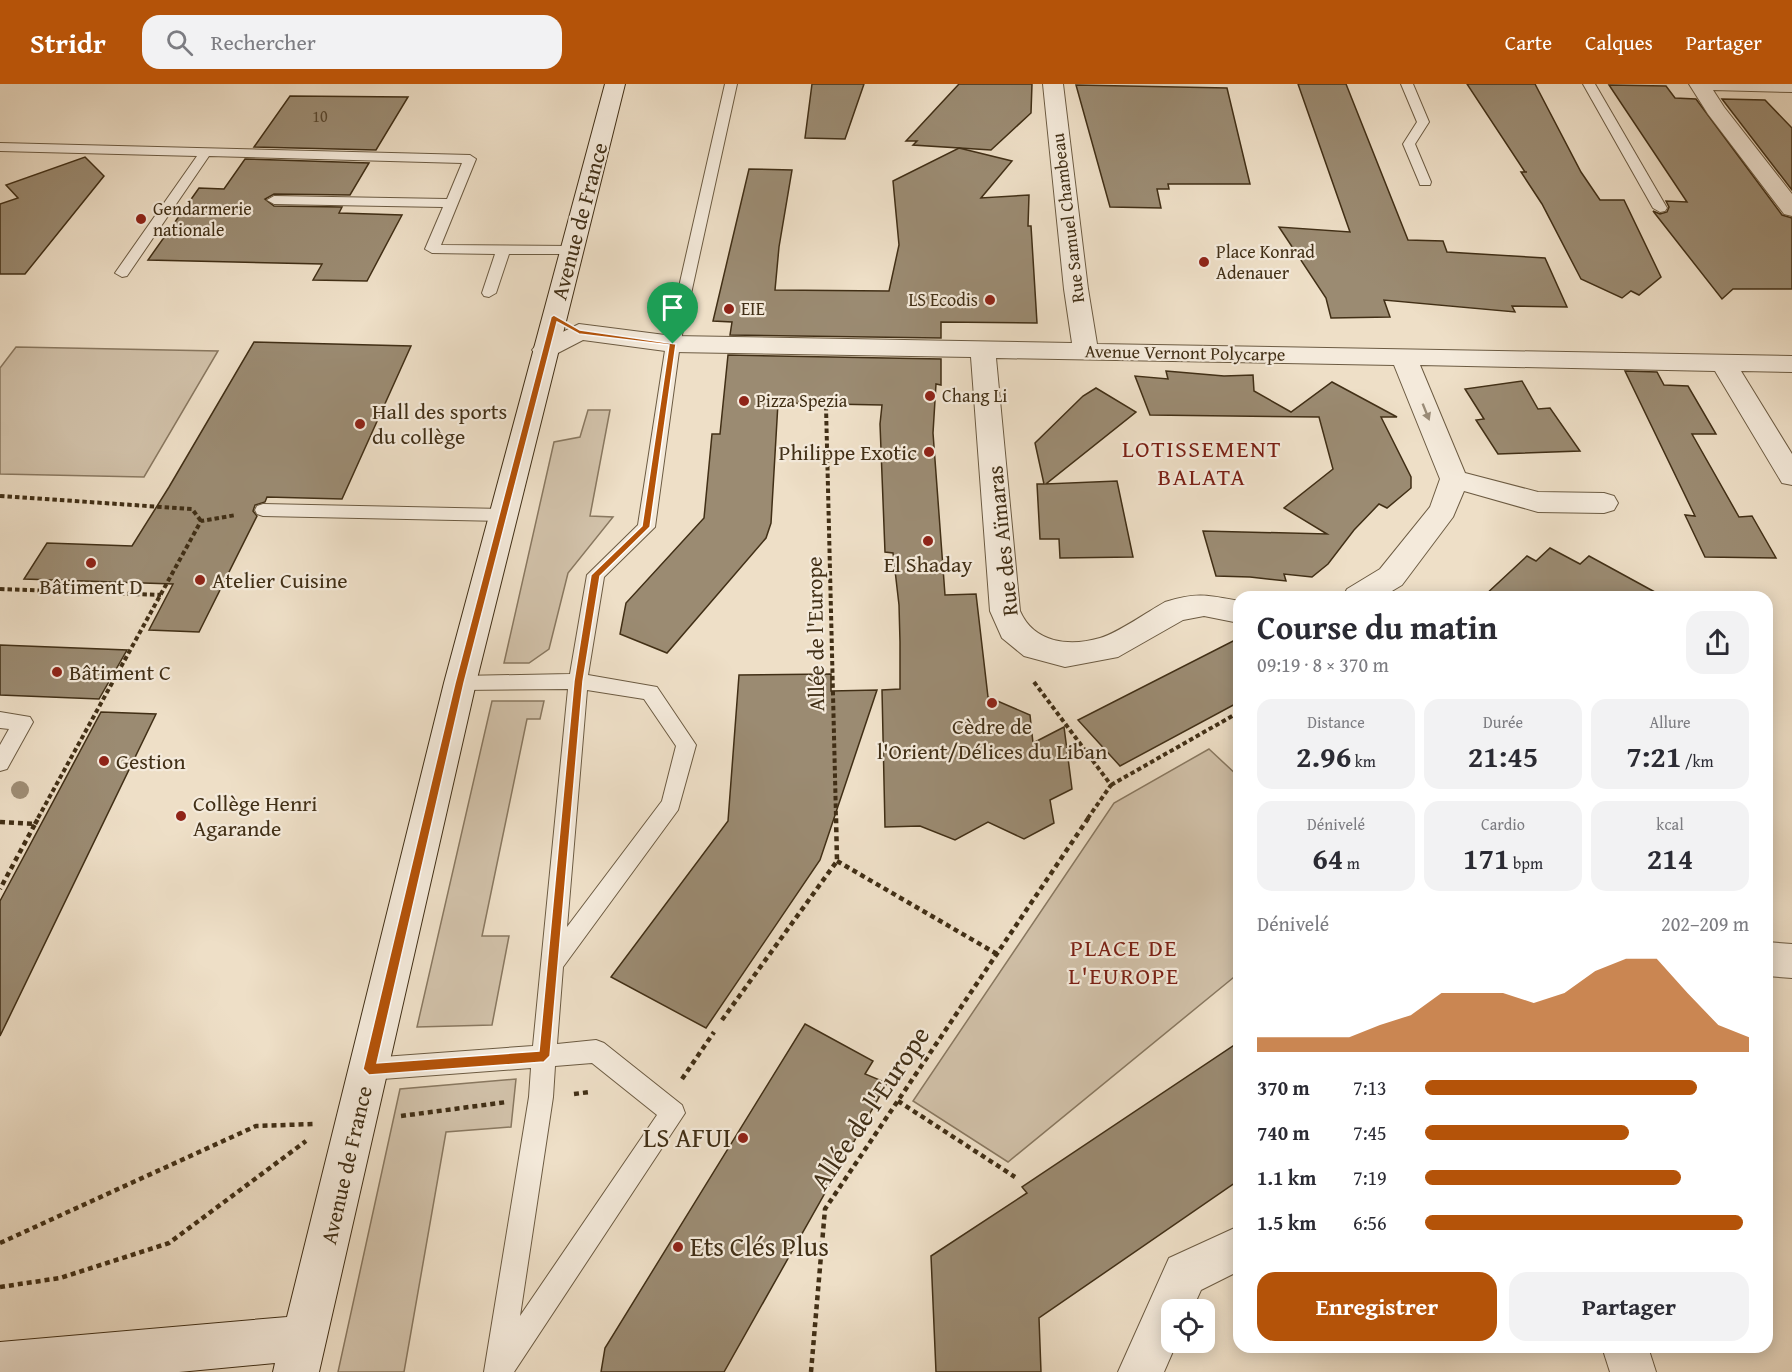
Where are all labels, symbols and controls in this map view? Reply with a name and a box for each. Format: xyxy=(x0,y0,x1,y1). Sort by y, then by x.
search box xyxy=(142,15,562,69)
text: Stridr xyxy=(30,22,106,63)
icon: search xyxy=(163,26,196,59)
text: Rechercher xyxy=(211,26,316,58)
text: Carte xyxy=(1505,27,1552,58)
text: Calques xyxy=(1585,27,1653,58)
text: Partager xyxy=(1686,27,1762,58)
house number: 10 xyxy=(312,104,328,128)
street label: Rue Samuel Chambeau xyxy=(1044,131,1091,304)
street label: Avenue de France xyxy=(543,139,615,303)
place label: Gendarmerie nationale xyxy=(153,195,252,243)
marker: Gendarmerie nationale xyxy=(134,212,148,226)
place label: Place Konrad Adenauer xyxy=(1216,238,1315,286)
marker: Place Konrad Adenauer xyxy=(1197,255,1211,269)
pin xyxy=(647,282,698,344)
place label: LS Ecodis xyxy=(908,286,978,313)
icon: arrive xyxy=(656,291,689,324)
marker: LS Ecodis xyxy=(983,293,997,307)
place label: EIE xyxy=(741,295,765,322)
marker: EIE xyxy=(722,302,736,316)
street label: Avenue Vernont Polycarpe xyxy=(1085,337,1285,368)
place label: Chang Li xyxy=(942,382,1007,409)
place label: Pizza Spezia xyxy=(756,387,848,414)
marker: Chang Li xyxy=(923,389,937,403)
marker: Pizza Spezia xyxy=(737,394,751,408)
place label: Hall des sports du collège xyxy=(372,395,507,452)
one-way arrow xyxy=(1421,403,1431,421)
marker: Hall des sports du collège xyxy=(353,417,367,431)
district label: LOTISSEMENT BALATA xyxy=(1122,431,1282,494)
place label: Philippe Exotic xyxy=(779,436,917,468)
marker: Philippe Exotic xyxy=(922,445,936,459)
street label: Rue des Aïmaras xyxy=(978,464,1026,618)
marker: El Shaday xyxy=(921,534,935,548)
place label: El Shaday xyxy=(884,548,972,580)
marker: Bâtiment D xyxy=(84,556,98,570)
street label: Allée de l'Europe xyxy=(798,556,832,712)
place label: Atelier Cuisine xyxy=(212,564,348,596)
place label: Bâtiment D xyxy=(39,570,143,602)
marker: Atelier Cuisine xyxy=(193,573,207,587)
text: Course du matin xyxy=(1257,603,1498,651)
button: share xyxy=(1686,611,1749,674)
text: 09:19 · 8 × 370 m xyxy=(1257,650,1389,679)
place label: Bâtiment C xyxy=(69,656,171,688)
marker: Bâtiment C xyxy=(50,665,64,679)
marker: Cèdre de l'Orient/Délices du Liban xyxy=(985,696,999,710)
place label: Cèdre de l'Orient/Délices du Liban xyxy=(877,710,1108,767)
text: Distance xyxy=(1307,710,1365,734)
text: Durée xyxy=(1483,710,1523,734)
text: Allure xyxy=(1649,710,1691,734)
text: 2.96 xyxy=(1296,734,1351,778)
text: 21:45 xyxy=(1468,734,1538,778)
text: 7:21 xyxy=(1626,734,1681,778)
place label: Gestion xyxy=(116,745,186,777)
text: km xyxy=(1351,749,1376,773)
text: /km xyxy=(1681,749,1714,773)
marker: Gestion xyxy=(97,754,111,768)
place label: Collège Henri Agarande xyxy=(193,787,318,844)
marker: Collège Henri Agarande xyxy=(174,809,188,823)
text: Dénivelé xyxy=(1307,812,1365,836)
text: Cardio xyxy=(1481,812,1525,836)
text: kcal xyxy=(1656,812,1684,836)
text: 64 xyxy=(1312,836,1343,880)
text: 171 xyxy=(1463,836,1510,880)
text: 214 xyxy=(1647,836,1693,880)
text: m xyxy=(1343,851,1360,875)
text: bpm xyxy=(1510,851,1543,875)
text: Dénivelé xyxy=(1257,909,1329,938)
text: 202–209 m xyxy=(1661,909,1749,938)
district label: PLACE DE L'EUROPE xyxy=(1068,930,1180,993)
street label: Allée de l'Europe xyxy=(799,1017,939,1198)
text: 370 m xyxy=(1257,1073,1310,1102)
text: 7:13 xyxy=(1353,1073,1387,1102)
street label: Avenue de France xyxy=(312,1083,380,1247)
place label: LS AFUI xyxy=(643,1117,731,1157)
text: 740 m xyxy=(1257,1118,1310,1147)
text: 7:45 xyxy=(1353,1118,1387,1147)
marker: LS AFUI xyxy=(736,1131,750,1145)
text: 1.1 km xyxy=(1257,1163,1316,1192)
text: 7:19 xyxy=(1353,1163,1387,1192)
text: 1.5 km xyxy=(1257,1208,1316,1237)
text: 6:56 xyxy=(1353,1208,1387,1237)
place label: Ets Clés Plus xyxy=(690,1226,829,1266)
marker: Ets Clés Plus xyxy=(671,1240,685,1254)
button: Enregistrer xyxy=(1257,1272,1497,1341)
button: Partager xyxy=(1509,1272,1749,1341)
map controls xyxy=(1161,1299,1215,1353)
button: locate xyxy=(1161,1299,1215,1353)

